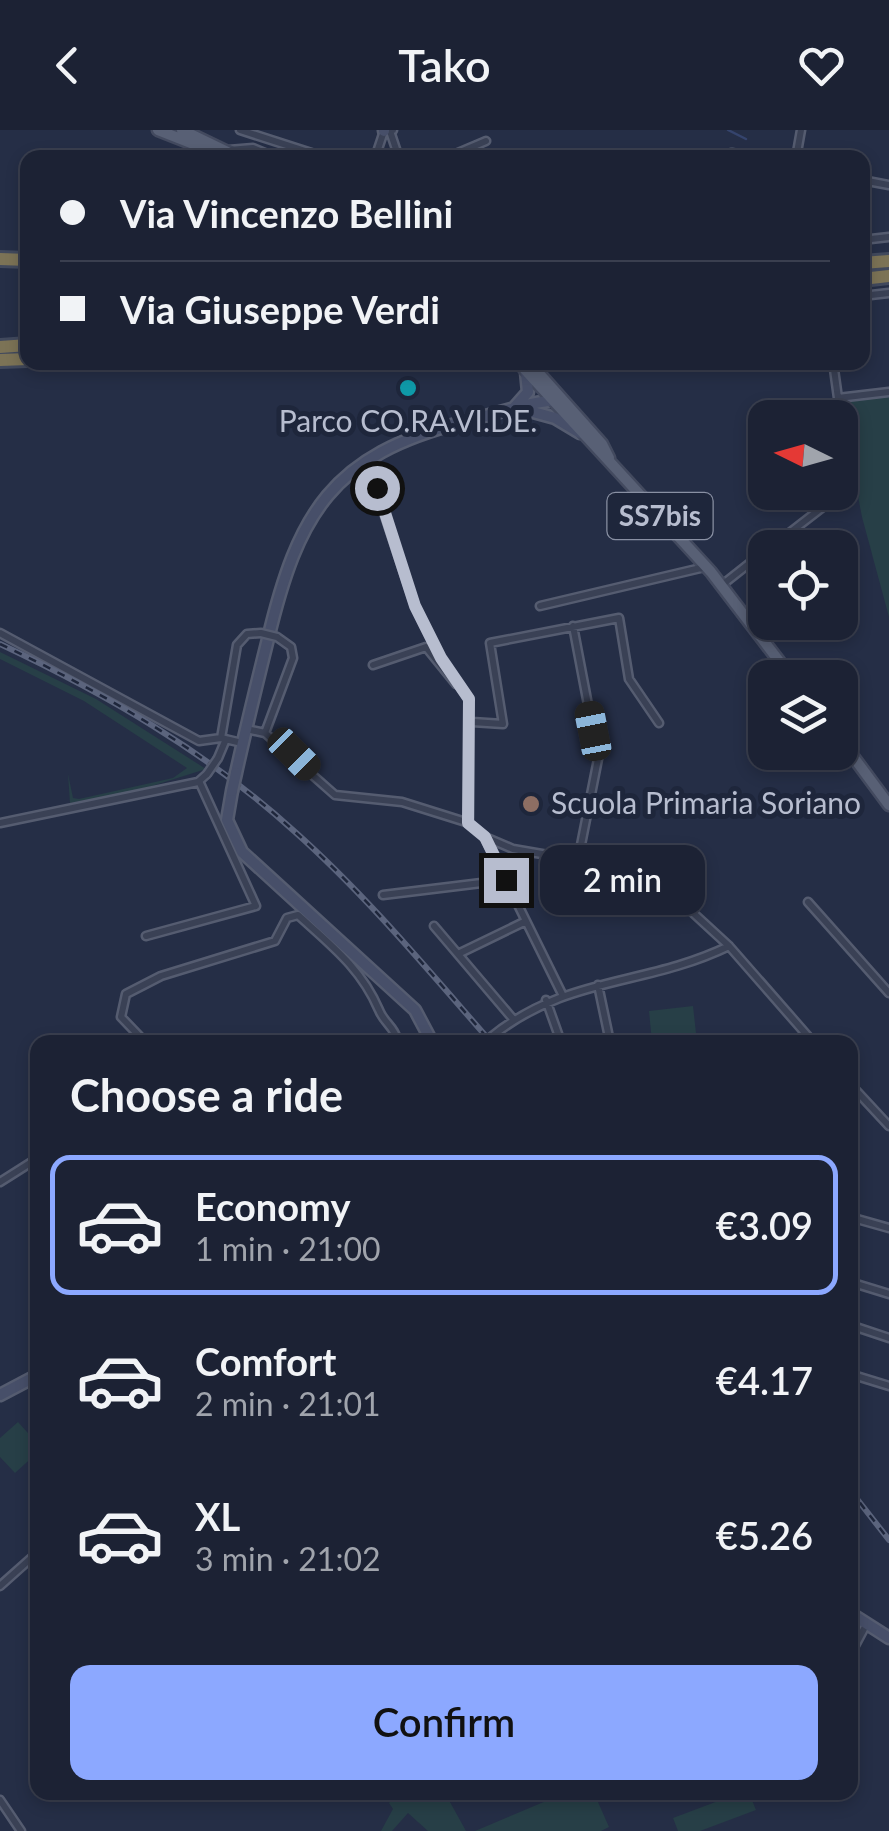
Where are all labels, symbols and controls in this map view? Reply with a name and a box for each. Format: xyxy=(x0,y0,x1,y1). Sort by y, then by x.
icon: back xyxy=(40,38,95,93)
text: Tako xyxy=(398,38,491,92)
icon: heart xyxy=(794,38,849,93)
text: Via Vincenzo Bellini xyxy=(120,190,453,236)
text: Via Giuseppe Verdi xyxy=(120,286,440,332)
marker: Parco CO.RA.VI.DE. xyxy=(397,377,419,399)
north arrow xyxy=(748,400,858,510)
map controls xyxy=(748,400,858,770)
place label: Parco CO.RA.VI.DE. xyxy=(279,402,537,438)
route start xyxy=(355,466,400,511)
road number: SS7bis xyxy=(608,493,712,539)
button: locate xyxy=(748,530,858,640)
button: layers xyxy=(748,660,858,770)
car xyxy=(573,699,613,763)
car xyxy=(262,722,326,786)
place label: Scuola Primaria Soriano xyxy=(551,784,861,820)
marker: Scuola Primaria Soriano xyxy=(520,793,542,815)
callout: 2 min xyxy=(541,845,706,915)
route end xyxy=(484,858,529,903)
text: 2 min xyxy=(583,860,662,899)
text: Choose a ride xyxy=(70,1068,343,1122)
icon: car xyxy=(75,1180,165,1270)
text: Economy xyxy=(195,1183,350,1229)
text: €3.09 xyxy=(716,1202,813,1248)
text: 1 min · 21:00 xyxy=(195,1229,381,1268)
icon: car xyxy=(75,1335,165,1425)
text: Comfort xyxy=(195,1338,336,1384)
text: €4.17 xyxy=(716,1357,813,1403)
text: 2 min · 21:01 xyxy=(195,1384,381,1423)
icon: car xyxy=(75,1490,165,1580)
text: XL xyxy=(195,1493,240,1539)
text: €5.26 xyxy=(716,1512,813,1558)
text: 3 min · 21:02 xyxy=(195,1539,381,1578)
button: Confirm xyxy=(70,1665,818,1780)

